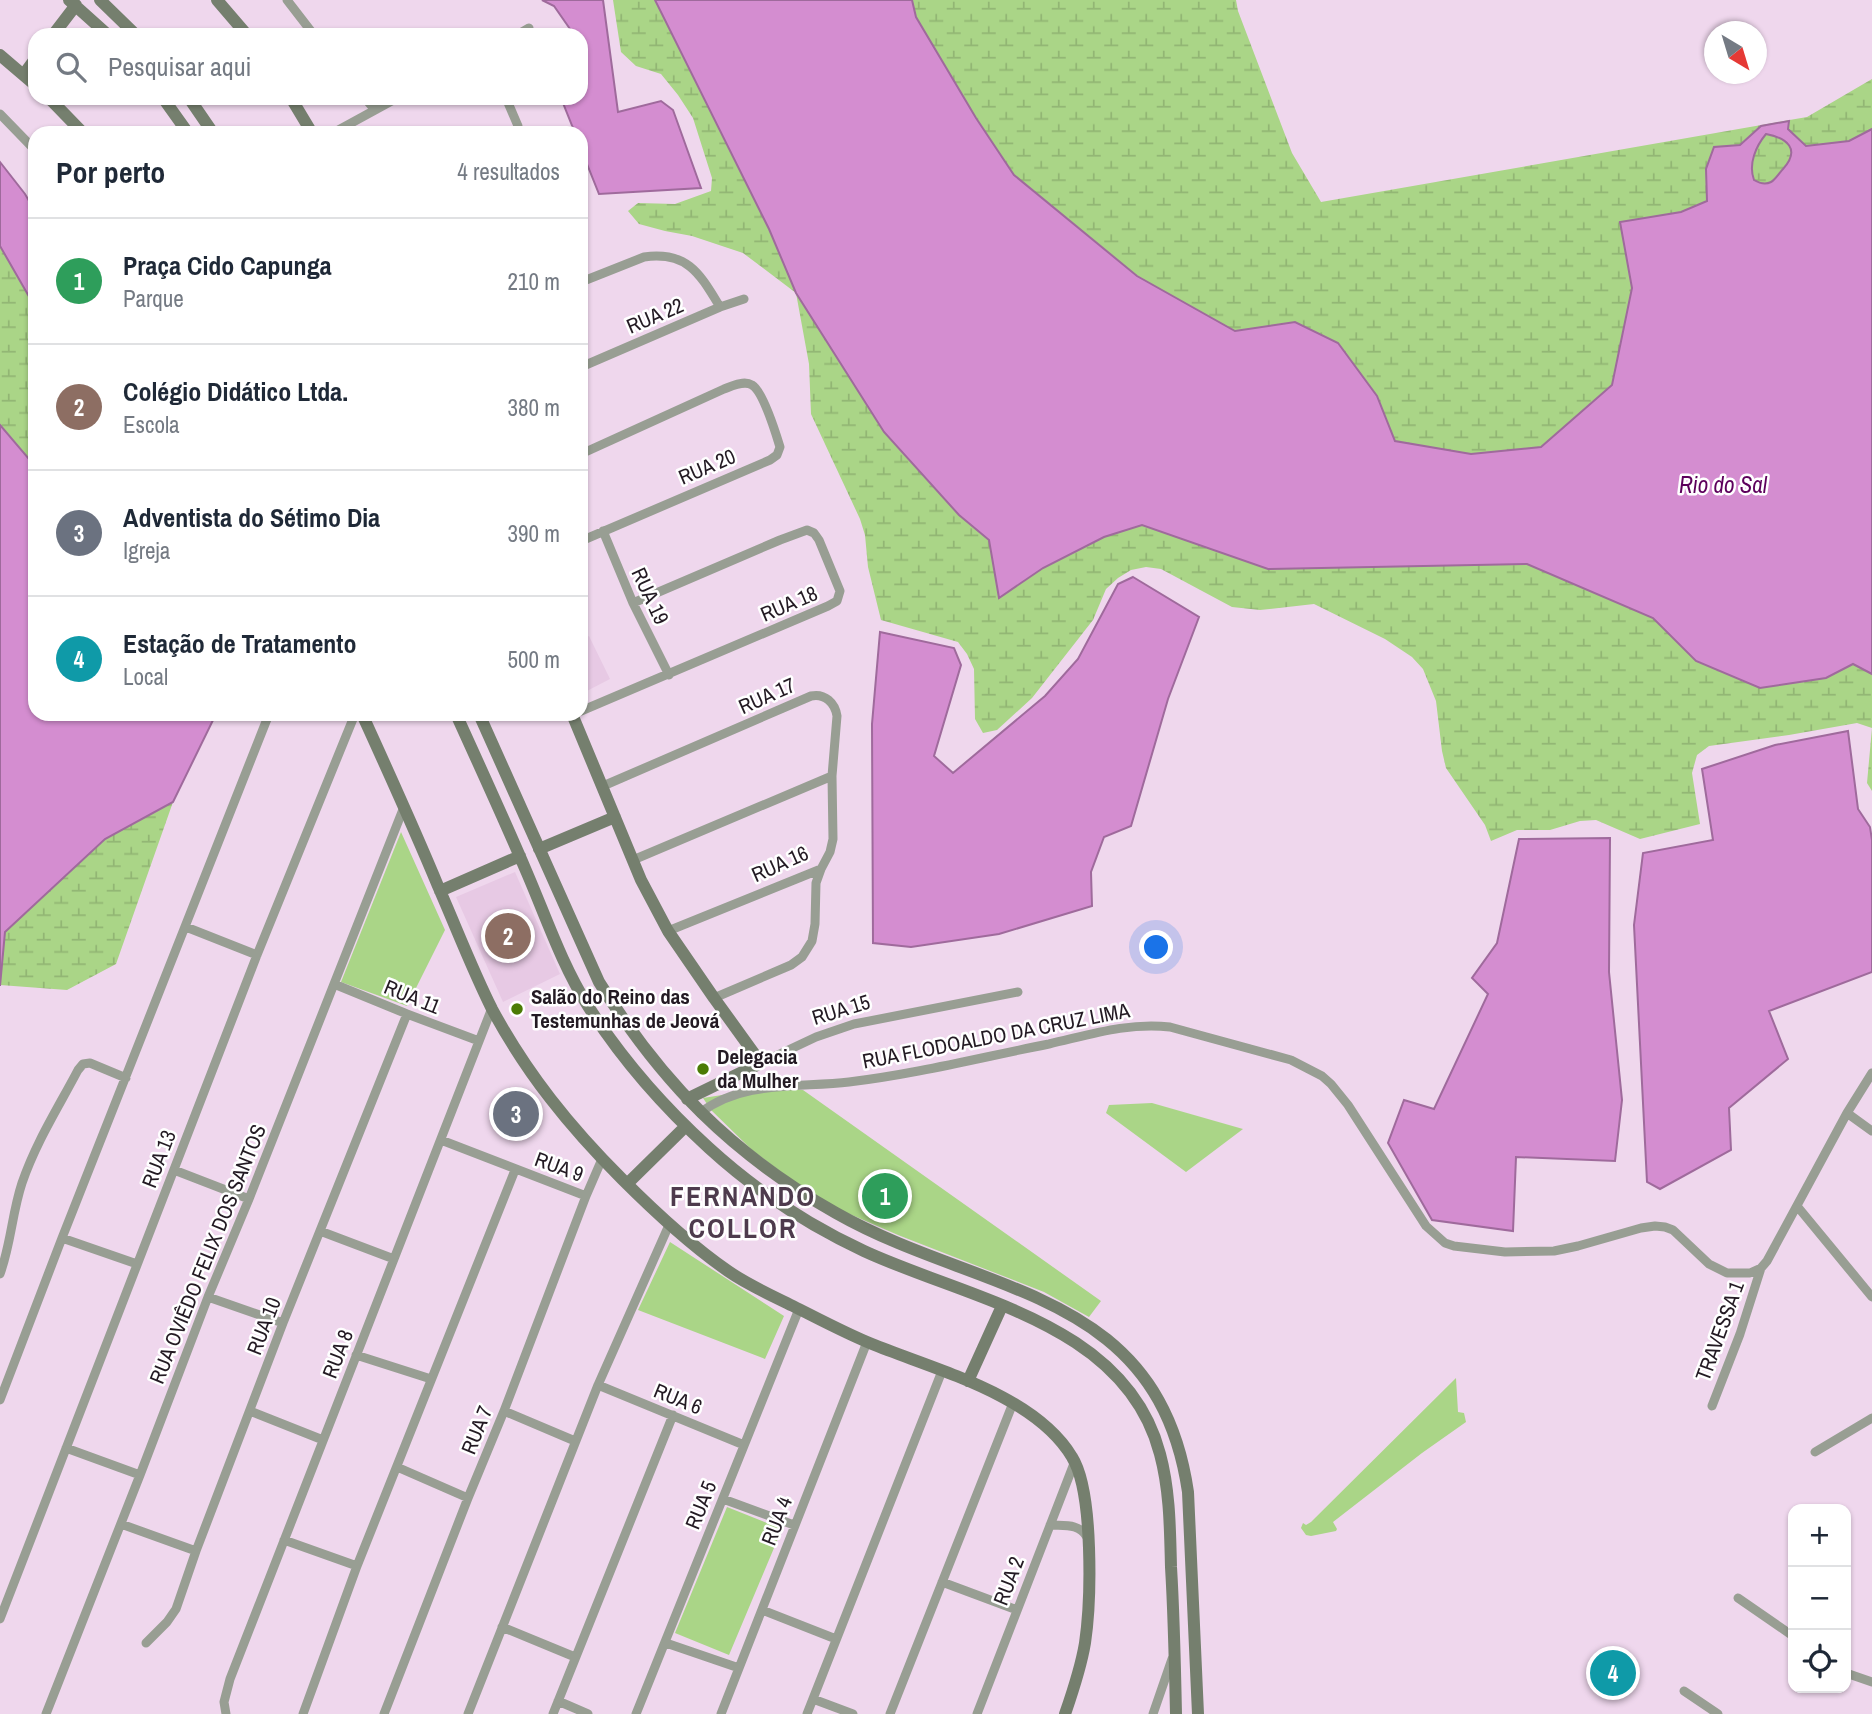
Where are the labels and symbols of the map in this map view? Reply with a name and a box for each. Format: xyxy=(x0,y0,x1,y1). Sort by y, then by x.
north arrow xyxy=(1704,21,1767,84)
street label: RUA 22 xyxy=(622,291,688,340)
street label: RUA 20 xyxy=(674,442,740,491)
water label: Rio do Sal xyxy=(1679,469,1768,500)
street label: RUA 19 xyxy=(625,563,676,629)
street label: RUA 18 xyxy=(756,579,822,628)
street label: RUA 17 xyxy=(734,670,800,721)
street label: RUA 16 xyxy=(747,838,813,889)
pin: 2 xyxy=(485,910,531,962)
your location xyxy=(1139,930,1173,964)
street label: RUA 11 xyxy=(380,972,445,1021)
place label: Salão do Reino das Testemunhas de Jeová xyxy=(531,982,720,1035)
street label: RUA 15 xyxy=(808,987,873,1032)
street label: RUA FLODOALDO DA CRUZ LIMA xyxy=(860,995,1133,1076)
marker: Salão do Reino das Testemunhas de Jeová xyxy=(509,1001,525,1017)
place label: Delegacia da Mulher xyxy=(717,1042,799,1095)
marker: Delegacia da Mulher xyxy=(695,1061,711,1077)
pin: 3 xyxy=(493,1088,539,1140)
street label: RUA OVIÊDO FELIX DOS SANTOS xyxy=(142,1120,273,1388)
street label: RUA 13 xyxy=(134,1126,183,1192)
street label: RUA 9 xyxy=(531,1144,588,1189)
pin: 1 xyxy=(862,1170,908,1222)
district label: FERNANDO COLLOR xyxy=(670,1177,816,1247)
street label: TRAVESSA 1 xyxy=(1688,1277,1751,1385)
street label: RUA 10 xyxy=(239,1293,288,1359)
street label: RUA 8 xyxy=(315,1325,360,1382)
street label: RUA 6 xyxy=(650,1376,707,1421)
street label: RUA 7 xyxy=(454,1401,499,1458)
street label: RUA 5 xyxy=(678,1476,723,1533)
street label: RUA 4 xyxy=(754,1492,799,1549)
street label: RUA 2 xyxy=(986,1552,1031,1609)
pin: 4 xyxy=(1590,1647,1636,1699)

